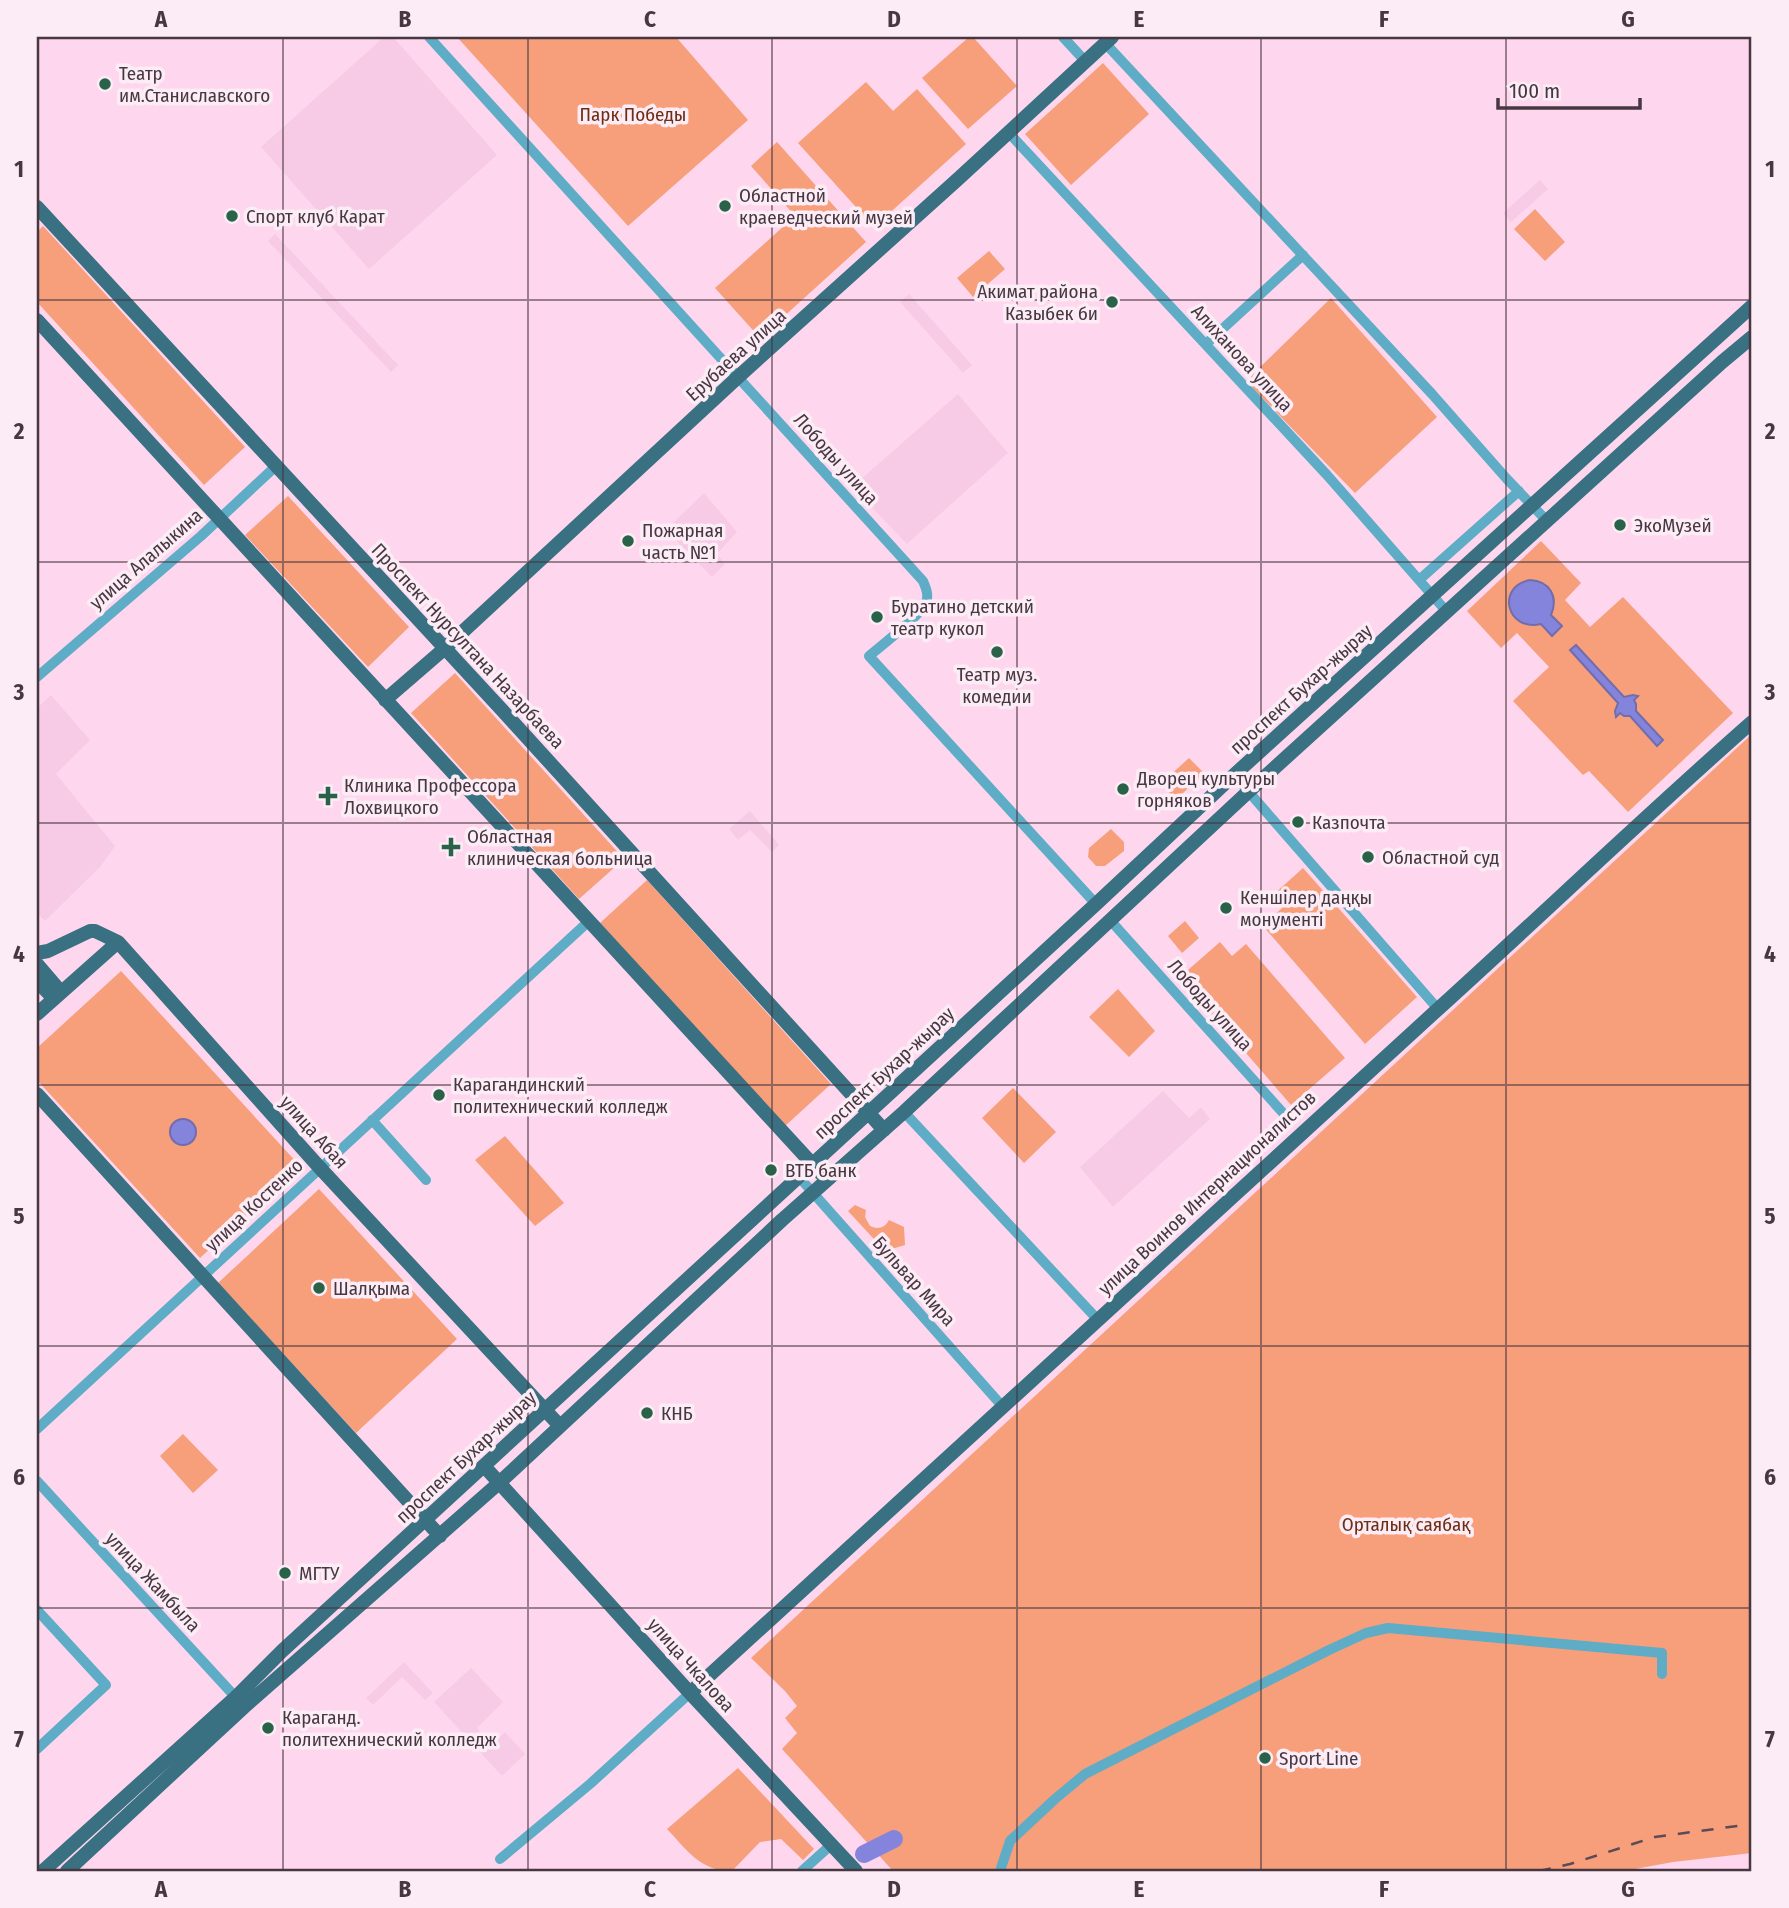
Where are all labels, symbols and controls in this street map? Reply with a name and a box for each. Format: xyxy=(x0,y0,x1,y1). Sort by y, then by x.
text: A xyxy=(154,5,168,33)
text: B xyxy=(399,5,412,33)
text: C xyxy=(644,5,656,33)
text: D xyxy=(887,5,901,33)
text: E xyxy=(1134,5,1145,33)
text: F xyxy=(1379,5,1389,33)
text: G xyxy=(1621,5,1635,33)
place label: Театр им.Станиславского xyxy=(119,62,270,107)
scale bar xyxy=(1498,66,1640,110)
marker: Театр им.Станиславского xyxy=(97,76,113,92)
text: 100 m xyxy=(1509,78,1560,104)
park label: Парк Победы xyxy=(580,103,686,126)
text: 1 xyxy=(14,155,24,183)
text: 1 xyxy=(1765,155,1775,183)
place label: Областной краеведческий музей xyxy=(739,184,913,229)
marker: Областной краеведческий музей xyxy=(717,198,733,214)
place label: Спорт клуб Карат xyxy=(246,205,385,228)
marker: Спорт клуб Карат xyxy=(224,208,240,224)
place label: Акимат района Казыбек би xyxy=(977,280,1098,325)
marker: Акимат района Казыбек би xyxy=(1104,294,1120,310)
street label: Алиханова улица xyxy=(1186,300,1298,416)
street label: Ерубаева улица xyxy=(681,304,791,406)
street label: Лободы улица xyxy=(789,409,883,509)
text: 2 xyxy=(13,417,25,445)
text: 2 xyxy=(1764,417,1776,445)
street label: улица Алалыкина xyxy=(85,504,207,614)
place label: ЭкоМузей xyxy=(1634,514,1712,537)
marker: ЭкоМузей xyxy=(1612,517,1628,533)
place label: Пожарная часть №1 xyxy=(642,519,723,564)
marker: Пожарная часть №1 xyxy=(620,533,636,549)
street label: Проспект Нурсултана Назарбаева xyxy=(367,539,569,753)
place label: Буратино детский театр кукол xyxy=(891,595,1034,640)
marker: Буратино детский театр кукол xyxy=(869,609,885,625)
street label: проспект Бухар-жырау xyxy=(1225,619,1377,759)
marker: Театр муз. комедии xyxy=(989,644,1005,660)
place label: Театр муз. комедии xyxy=(957,663,1037,708)
text: 3 xyxy=(13,678,25,706)
text: 3 xyxy=(1764,678,1776,706)
place label: Дворец культуры горняков xyxy=(1136,767,1275,812)
place label: Клиника Профессора Лохвицкого xyxy=(344,774,517,819)
marker: Дворец культуры горняков xyxy=(1115,781,1131,797)
marker: Клиника Профессора Лохвицкого xyxy=(318,786,338,806)
place label: Казпочта xyxy=(1312,811,1386,834)
marker: Казпочта xyxy=(1290,814,1306,830)
place label: Областная клиническая больница xyxy=(467,825,653,870)
marker: Областная клиническая больница xyxy=(441,837,461,857)
place label: Областной суд xyxy=(1382,846,1499,869)
marker: Областной суд xyxy=(1360,849,1376,865)
place label: Кеншілер даңқы монументі xyxy=(1240,886,1372,931)
marker: Кеншілер даңқы монументі xyxy=(1218,900,1234,916)
text: 4 xyxy=(13,940,25,968)
text: 4 xyxy=(1764,940,1776,968)
street label: Лободы улица xyxy=(1163,955,1257,1055)
street label: проспект Бухар-жырау xyxy=(809,1002,959,1144)
place label: Карагандинский политехнический колледж xyxy=(453,1073,668,1118)
street label: улица Воинов Интернационалистов xyxy=(1093,1086,1321,1300)
marker: Карагандинский политехнический колледж xyxy=(431,1087,447,1103)
street label: улица Абая xyxy=(275,1091,353,1173)
street label: улица Костенко xyxy=(200,1154,308,1256)
place label: ВТБ банк xyxy=(785,1159,856,1182)
marker: ВТБ банк xyxy=(763,1162,779,1178)
text: 5 xyxy=(13,1202,25,1230)
text: 5 xyxy=(1764,1202,1776,1230)
street label: Бульвар Мира xyxy=(868,1231,960,1331)
place label: Шалқыма xyxy=(333,1277,410,1300)
marker: Шалқыма xyxy=(311,1280,327,1296)
street label: проспект Бухар-жырау xyxy=(391,1386,541,1528)
place label: КНБ xyxy=(661,1402,693,1425)
marker: КНБ xyxy=(639,1405,655,1421)
text: 6 xyxy=(13,1463,25,1491)
text: 6 xyxy=(1764,1463,1776,1491)
park label: Орталық саябақ xyxy=(1342,1513,1471,1536)
street label: улица Жамбыла xyxy=(101,1527,205,1637)
place label: МГТУ xyxy=(299,1562,340,1585)
marker: МГТУ xyxy=(277,1565,293,1581)
street label: улица Чкалова xyxy=(643,1613,739,1717)
place label: Караганд. политехнический колледж xyxy=(282,1706,497,1751)
marker: Караганд. политехнический колледж xyxy=(260,1720,276,1736)
text: 7 xyxy=(14,1725,24,1753)
text: 7 xyxy=(1765,1725,1775,1753)
place label: Sport Line xyxy=(1279,1747,1358,1770)
marker: Sport Line xyxy=(1257,1750,1273,1766)
text: A xyxy=(154,1875,168,1903)
text: B xyxy=(399,1875,412,1903)
text: C xyxy=(644,1875,656,1903)
text: D xyxy=(887,1875,901,1903)
text: E xyxy=(1134,1875,1145,1903)
text: F xyxy=(1379,1875,1389,1903)
text: G xyxy=(1621,1875,1635,1903)

